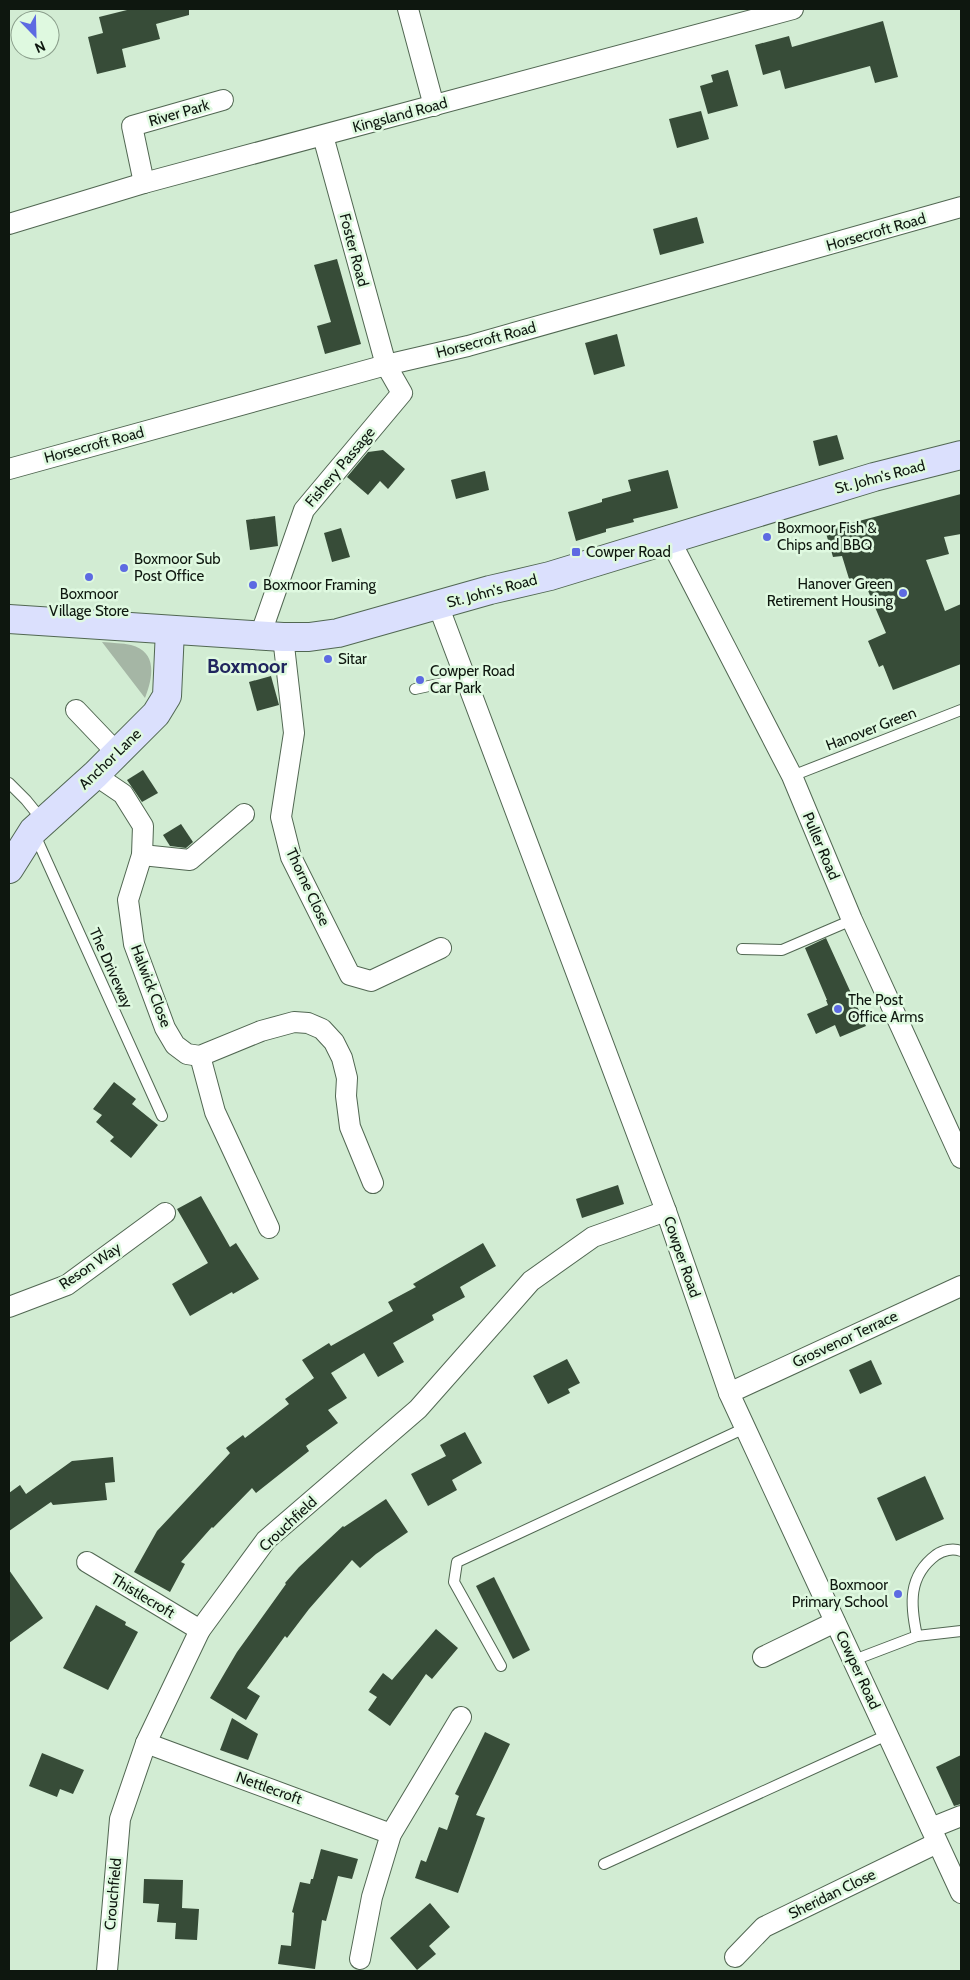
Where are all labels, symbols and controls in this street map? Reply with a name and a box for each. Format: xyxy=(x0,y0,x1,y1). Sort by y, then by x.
north arrow xyxy=(10,10,60,60)
text: N xyxy=(32,37,48,57)
street label: Kingsland Road xyxy=(351,94,449,136)
street label: River Park xyxy=(147,96,212,130)
street label: Horsecroft Road xyxy=(824,209,928,255)
street label: Foster Road xyxy=(336,211,372,289)
street label: Horsecroft Road xyxy=(434,318,538,362)
street label: Horsecroft Road xyxy=(42,423,146,467)
street label: Fishery Passage xyxy=(301,423,379,511)
street label: St. John's Road xyxy=(833,456,927,498)
place label: Boxmoor Fish & Chips and BBQ xyxy=(777,519,877,554)
marker: Boxmoor Fish & Chips and BBQ xyxy=(761,531,773,543)
place label: Cowper Road xyxy=(586,543,671,561)
marker: Cowper Road xyxy=(570,546,582,558)
place label: Boxmoor Sub Post Office xyxy=(134,550,221,585)
marker: Boxmoor Sub Post Office xyxy=(118,562,130,574)
street label: St. John's Road xyxy=(445,570,539,612)
marker: Boxmoor Village Store xyxy=(83,571,95,583)
place label: Hanover Green Retirement Housing xyxy=(767,575,894,610)
place label: Boxmoor Framing xyxy=(263,576,377,594)
marker: Boxmoor Framing xyxy=(247,579,259,591)
place label: Boxmoor Village Store xyxy=(49,585,129,620)
marker: Hanover Green Retirement Housing xyxy=(897,587,909,599)
place label: Sitar xyxy=(338,650,367,668)
marker: Sitar xyxy=(322,653,334,665)
district label: Boxmoor xyxy=(207,654,287,678)
place label: Cowper Road Car Park xyxy=(430,662,515,697)
marker: Cowper Road Car Park xyxy=(414,674,426,686)
street label: Hanover Green xyxy=(823,703,919,755)
street label: Anchor Lane xyxy=(75,725,145,793)
street label: Puller Road xyxy=(799,809,843,883)
street label: Thorne Close xyxy=(282,845,334,929)
street label: The Driveway xyxy=(85,925,137,1011)
street label: Halwick Close xyxy=(127,942,175,1030)
place label: The Post Office Arms xyxy=(848,991,924,1026)
marker: The Post Office Arms xyxy=(832,1003,844,1015)
street label: Cowper Road xyxy=(660,1214,704,1300)
street label: Reson Way xyxy=(56,1239,125,1293)
street label: Grosvenor Terrace xyxy=(789,1307,901,1371)
street label: Crouchfield xyxy=(255,1493,321,1555)
street label: Thistlecroft xyxy=(108,1570,178,1622)
place label: Boxmoor Primary School xyxy=(792,1576,888,1611)
marker: Boxmoor Primary School xyxy=(892,1588,904,1600)
street label: Cowper Road xyxy=(832,1628,884,1712)
street label: Nettlecroft xyxy=(234,1768,304,1808)
street label: Crouchfield xyxy=(101,1857,125,1931)
street label: Sheridan Close xyxy=(786,1865,879,1923)

